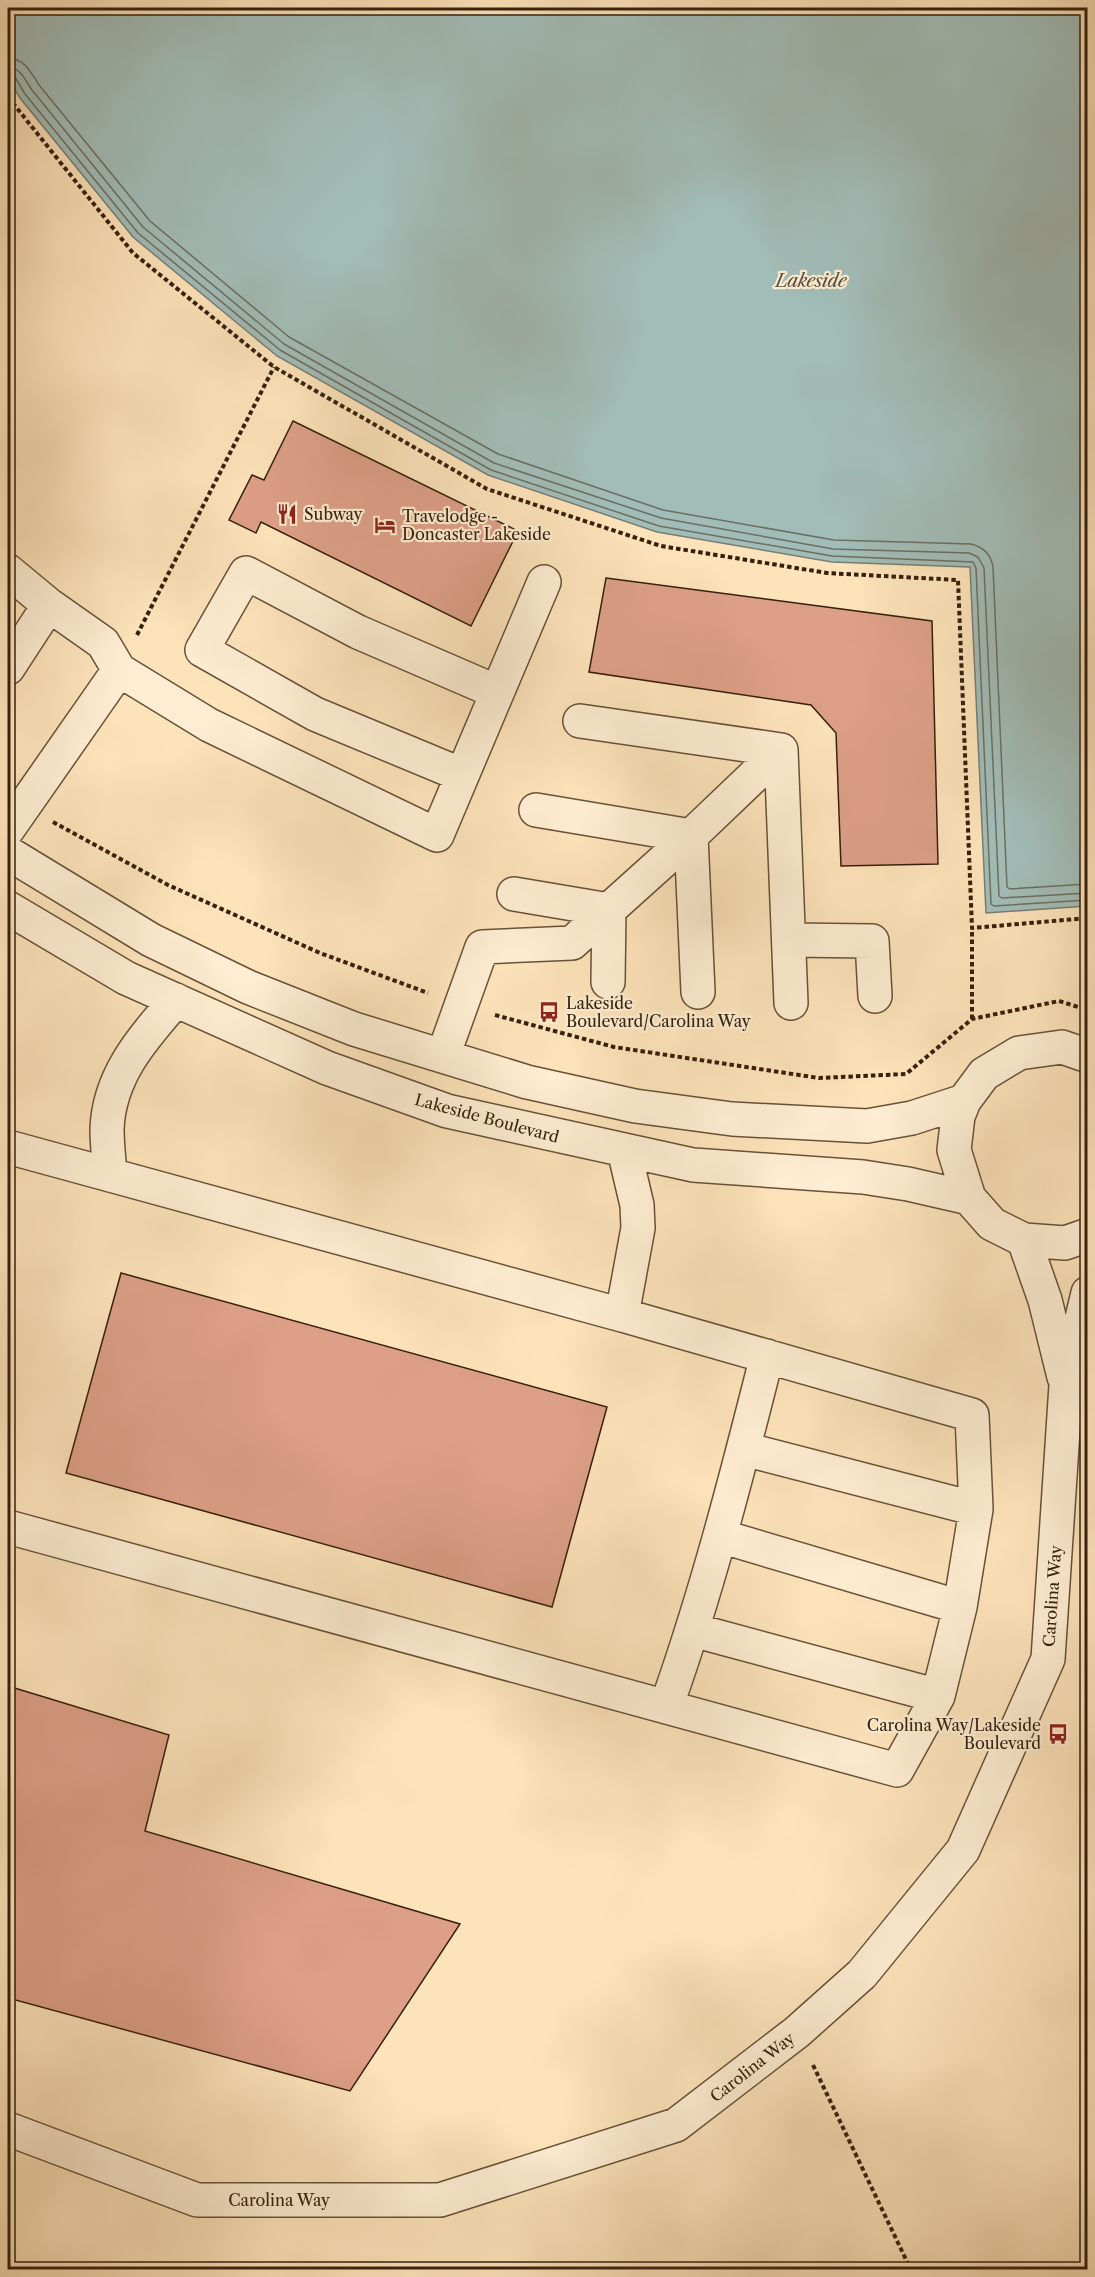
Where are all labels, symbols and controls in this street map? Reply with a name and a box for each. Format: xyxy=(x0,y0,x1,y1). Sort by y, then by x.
water label: Lakeside xyxy=(773,270,848,292)
restaurant icon: Subway xyxy=(275,502,299,526)
place label: Subway xyxy=(304,504,364,524)
place label: Travelodge - Doncaster Lakeside xyxy=(402,506,551,544)
hotel icon: Travelodge - Doncaster Lakeside xyxy=(373,513,397,537)
place label: Lakeside Boulevard/Carolina Way xyxy=(566,993,752,1031)
bus stop icon: Lakeside Boulevard/Carolina Way xyxy=(537,1000,561,1024)
street label: Lakeside Boulevard xyxy=(413,1089,562,1147)
street label: Carolina Way xyxy=(1038,1543,1066,1647)
place label: Carolina Way/Lakeside Boulevard xyxy=(867,1715,1041,1753)
bus stop icon: Carolina Way/Lakeside Boulevard xyxy=(1046,1722,1070,1746)
street label: Carolina Way xyxy=(706,2027,799,2106)
street label: Carolina Way xyxy=(228,2190,331,2210)

